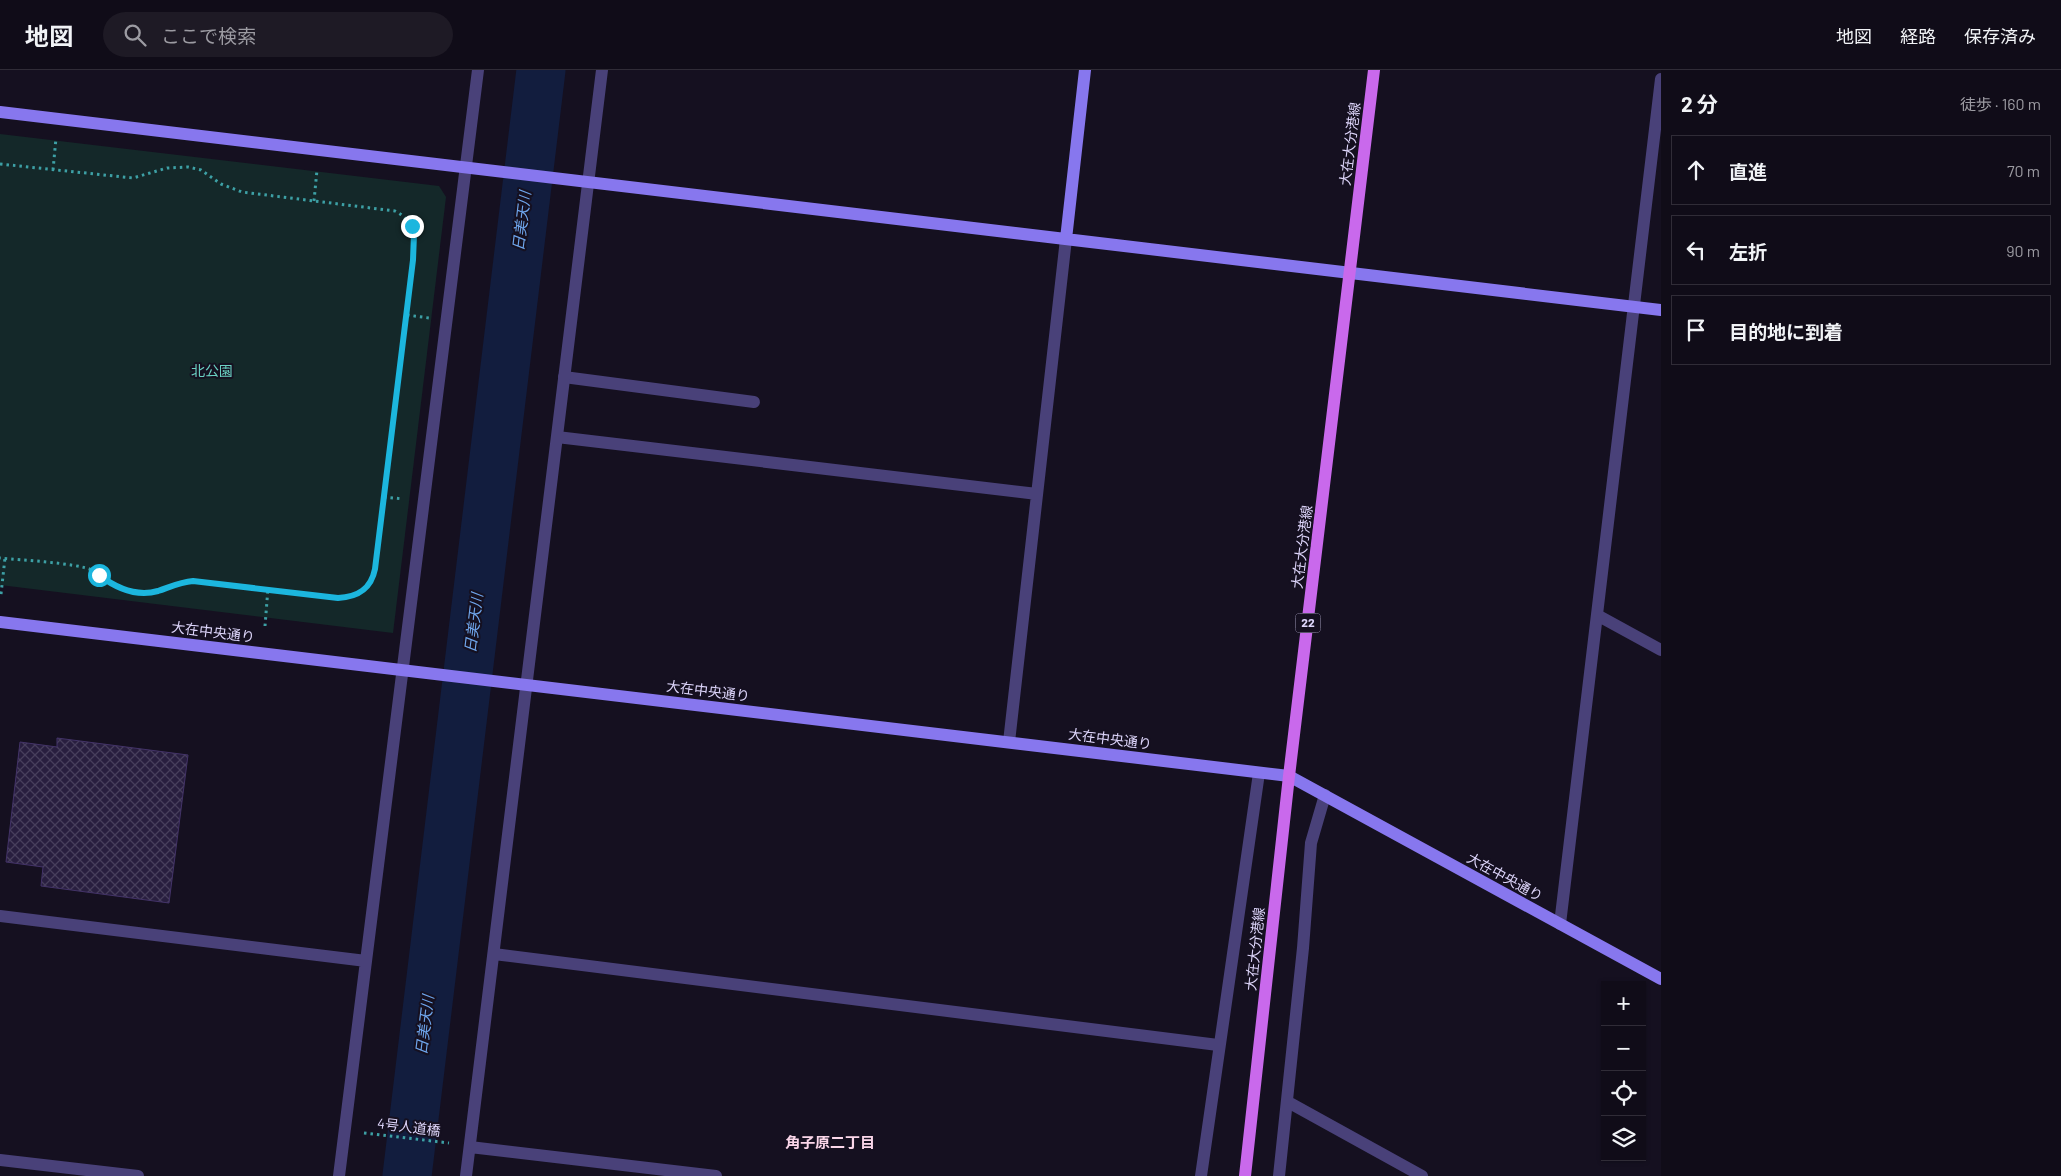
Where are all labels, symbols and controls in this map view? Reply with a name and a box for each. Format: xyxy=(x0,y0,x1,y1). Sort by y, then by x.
search box xyxy=(103,12,453,57)
text: 地図 xyxy=(25,21,73,50)
icon: search xyxy=(121,21,149,49)
text: ここで検索 xyxy=(161,24,256,47)
text: 地図 xyxy=(1836,25,1872,47)
text: 経路 xyxy=(1900,25,1936,47)
text: 保存済み xyxy=(1964,25,2036,47)
text: 2 分 xyxy=(1681,91,1718,116)
text: 徒歩 · 160 m xyxy=(1960,94,2041,113)
street label: 大在大分港線 xyxy=(1336,101,1363,187)
icon: ahead xyxy=(1682,156,1710,184)
text: 直進 xyxy=(1729,160,1767,183)
text: 70 m xyxy=(2007,161,2040,180)
water label: 日美天川 xyxy=(508,188,534,252)
route end xyxy=(401,215,424,238)
icon: left xyxy=(1682,236,1710,264)
text: 左折 xyxy=(1729,240,1767,263)
text: 90 m xyxy=(2006,241,2040,260)
icon: arrive xyxy=(1682,316,1710,344)
text: 目的地に到着 xyxy=(1729,320,1843,343)
park label: 北公園 xyxy=(191,362,233,379)
street label: 大在大分港線 xyxy=(1288,504,1315,590)
route start xyxy=(88,564,111,587)
water label: 日美天川 xyxy=(460,590,486,654)
road number: 22 xyxy=(1296,614,1320,632)
street label: 大在中央通り xyxy=(170,618,256,645)
street label: 大在中央通り xyxy=(665,677,751,704)
street label: 大在中央通り xyxy=(1067,725,1153,752)
street label: 大在中央通り xyxy=(1464,849,1546,904)
street label: 大在大分港線 xyxy=(1242,906,1267,992)
map controls xyxy=(1601,981,1646,1161)
button: + xyxy=(1601,981,1646,1026)
water label: 日美天川 xyxy=(411,992,437,1056)
button: − xyxy=(1601,1026,1646,1071)
button: locate xyxy=(1601,1071,1646,1116)
street label: 4号人道橋 xyxy=(376,1114,442,1139)
button: layers xyxy=(1601,1116,1646,1161)
district label: 角子原二丁目 xyxy=(785,1133,875,1151)

